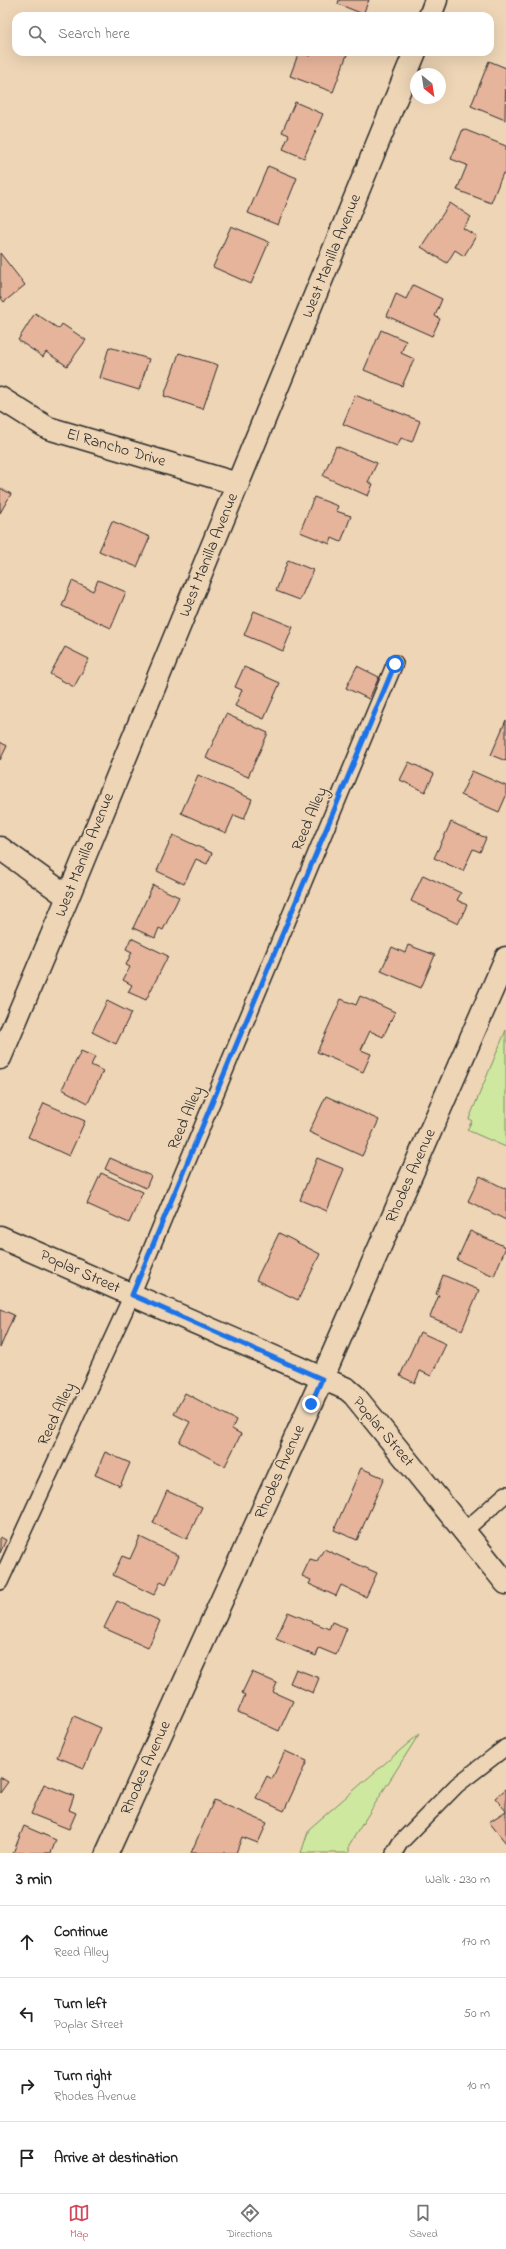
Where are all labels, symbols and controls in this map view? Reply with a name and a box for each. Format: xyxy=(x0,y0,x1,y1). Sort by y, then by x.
search box xyxy=(12,12,494,56)
icon: search xyxy=(26,23,48,45)
text: Search here xyxy=(58,23,130,45)
north arrow xyxy=(410,68,446,104)
street label: West Manilla Avenue xyxy=(296,190,368,322)
street label: El Rancho Drive xyxy=(64,422,169,474)
street label: West Manilla Avenue xyxy=(173,489,245,621)
route start xyxy=(386,655,404,673)
street label: Reed Alley xyxy=(286,783,334,855)
street label: West Manilla Avenue xyxy=(49,789,121,921)
street label: Reed Alley xyxy=(162,1082,210,1154)
street label: Rhodes Avenue xyxy=(380,1124,443,1227)
street label: Poplar Street xyxy=(36,1244,124,1301)
street label: Reed Alley xyxy=(32,1378,82,1450)
street label: Poplar Street xyxy=(346,1392,420,1473)
route end xyxy=(302,1395,320,1413)
street label: Rhodes Avenue xyxy=(249,1420,312,1523)
street label: Rhodes Avenue xyxy=(115,1716,178,1819)
text: 3 min xyxy=(16,1867,52,1892)
text: Walk · 230 m xyxy=(425,1870,490,1889)
text: Continue xyxy=(54,1921,108,1943)
icon: ahead xyxy=(16,1931,38,1953)
text: 170 m xyxy=(462,1932,490,1951)
text: Reed Alley xyxy=(54,1943,109,1962)
text: Turn left xyxy=(54,1993,107,2015)
icon: left xyxy=(16,2003,38,2025)
text: 50 m xyxy=(464,2004,490,2023)
text: Poplar Street xyxy=(54,2015,123,2034)
text: Turn right xyxy=(54,2065,112,2087)
icon: right xyxy=(16,2075,38,2097)
text: 10 m xyxy=(467,2076,490,2095)
text: Rhodes Avenue xyxy=(54,2087,136,2106)
icon: arrive xyxy=(16,2147,38,2169)
text: Arrive at destination xyxy=(54,2147,178,2169)
tab: Map xyxy=(68,2202,90,2242)
tab: Directions xyxy=(227,2202,273,2242)
tab: Saved xyxy=(409,2202,438,2242)

